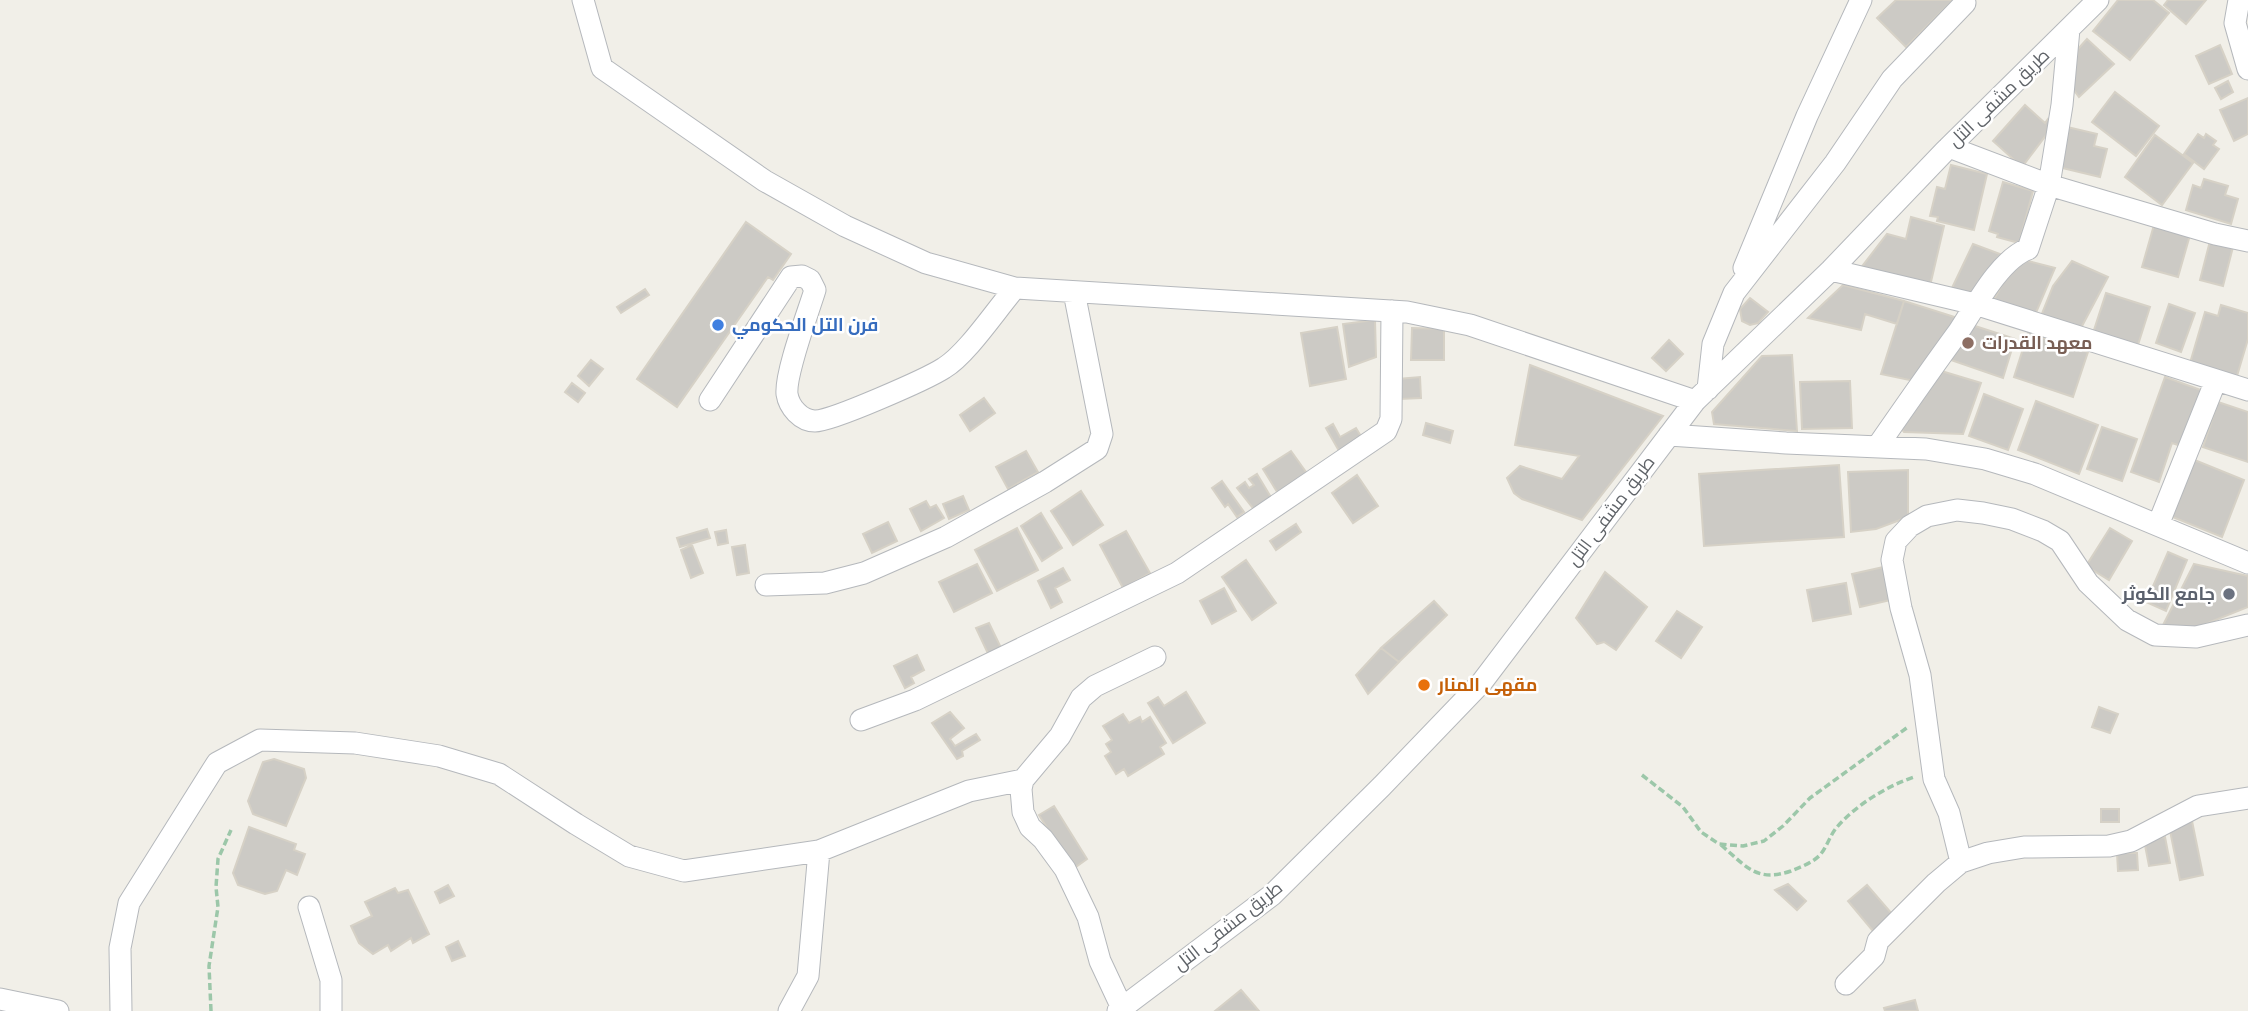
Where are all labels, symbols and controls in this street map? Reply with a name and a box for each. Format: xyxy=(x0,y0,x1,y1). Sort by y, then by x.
street label: طريق مشفى التل xyxy=(1944,44,2055,153)
place label: فرن التل الحكومي xyxy=(732,314,878,340)
marker: فرن التل الحكومي xyxy=(710,317,726,333)
place label: معهد القدرات xyxy=(1982,332,2092,354)
marker: معهد القدرات xyxy=(1960,335,1976,351)
street label: طريق مشفى التل xyxy=(1562,452,1660,571)
place label: جامع الكوثر xyxy=(2121,583,2215,606)
marker: جامع الكوثر xyxy=(2221,586,2237,602)
place label: مقهى المنار xyxy=(1437,674,1537,696)
marker: مقهى المنار xyxy=(1416,677,1432,693)
street label: طريق مشفى التل xyxy=(1169,877,1287,976)

